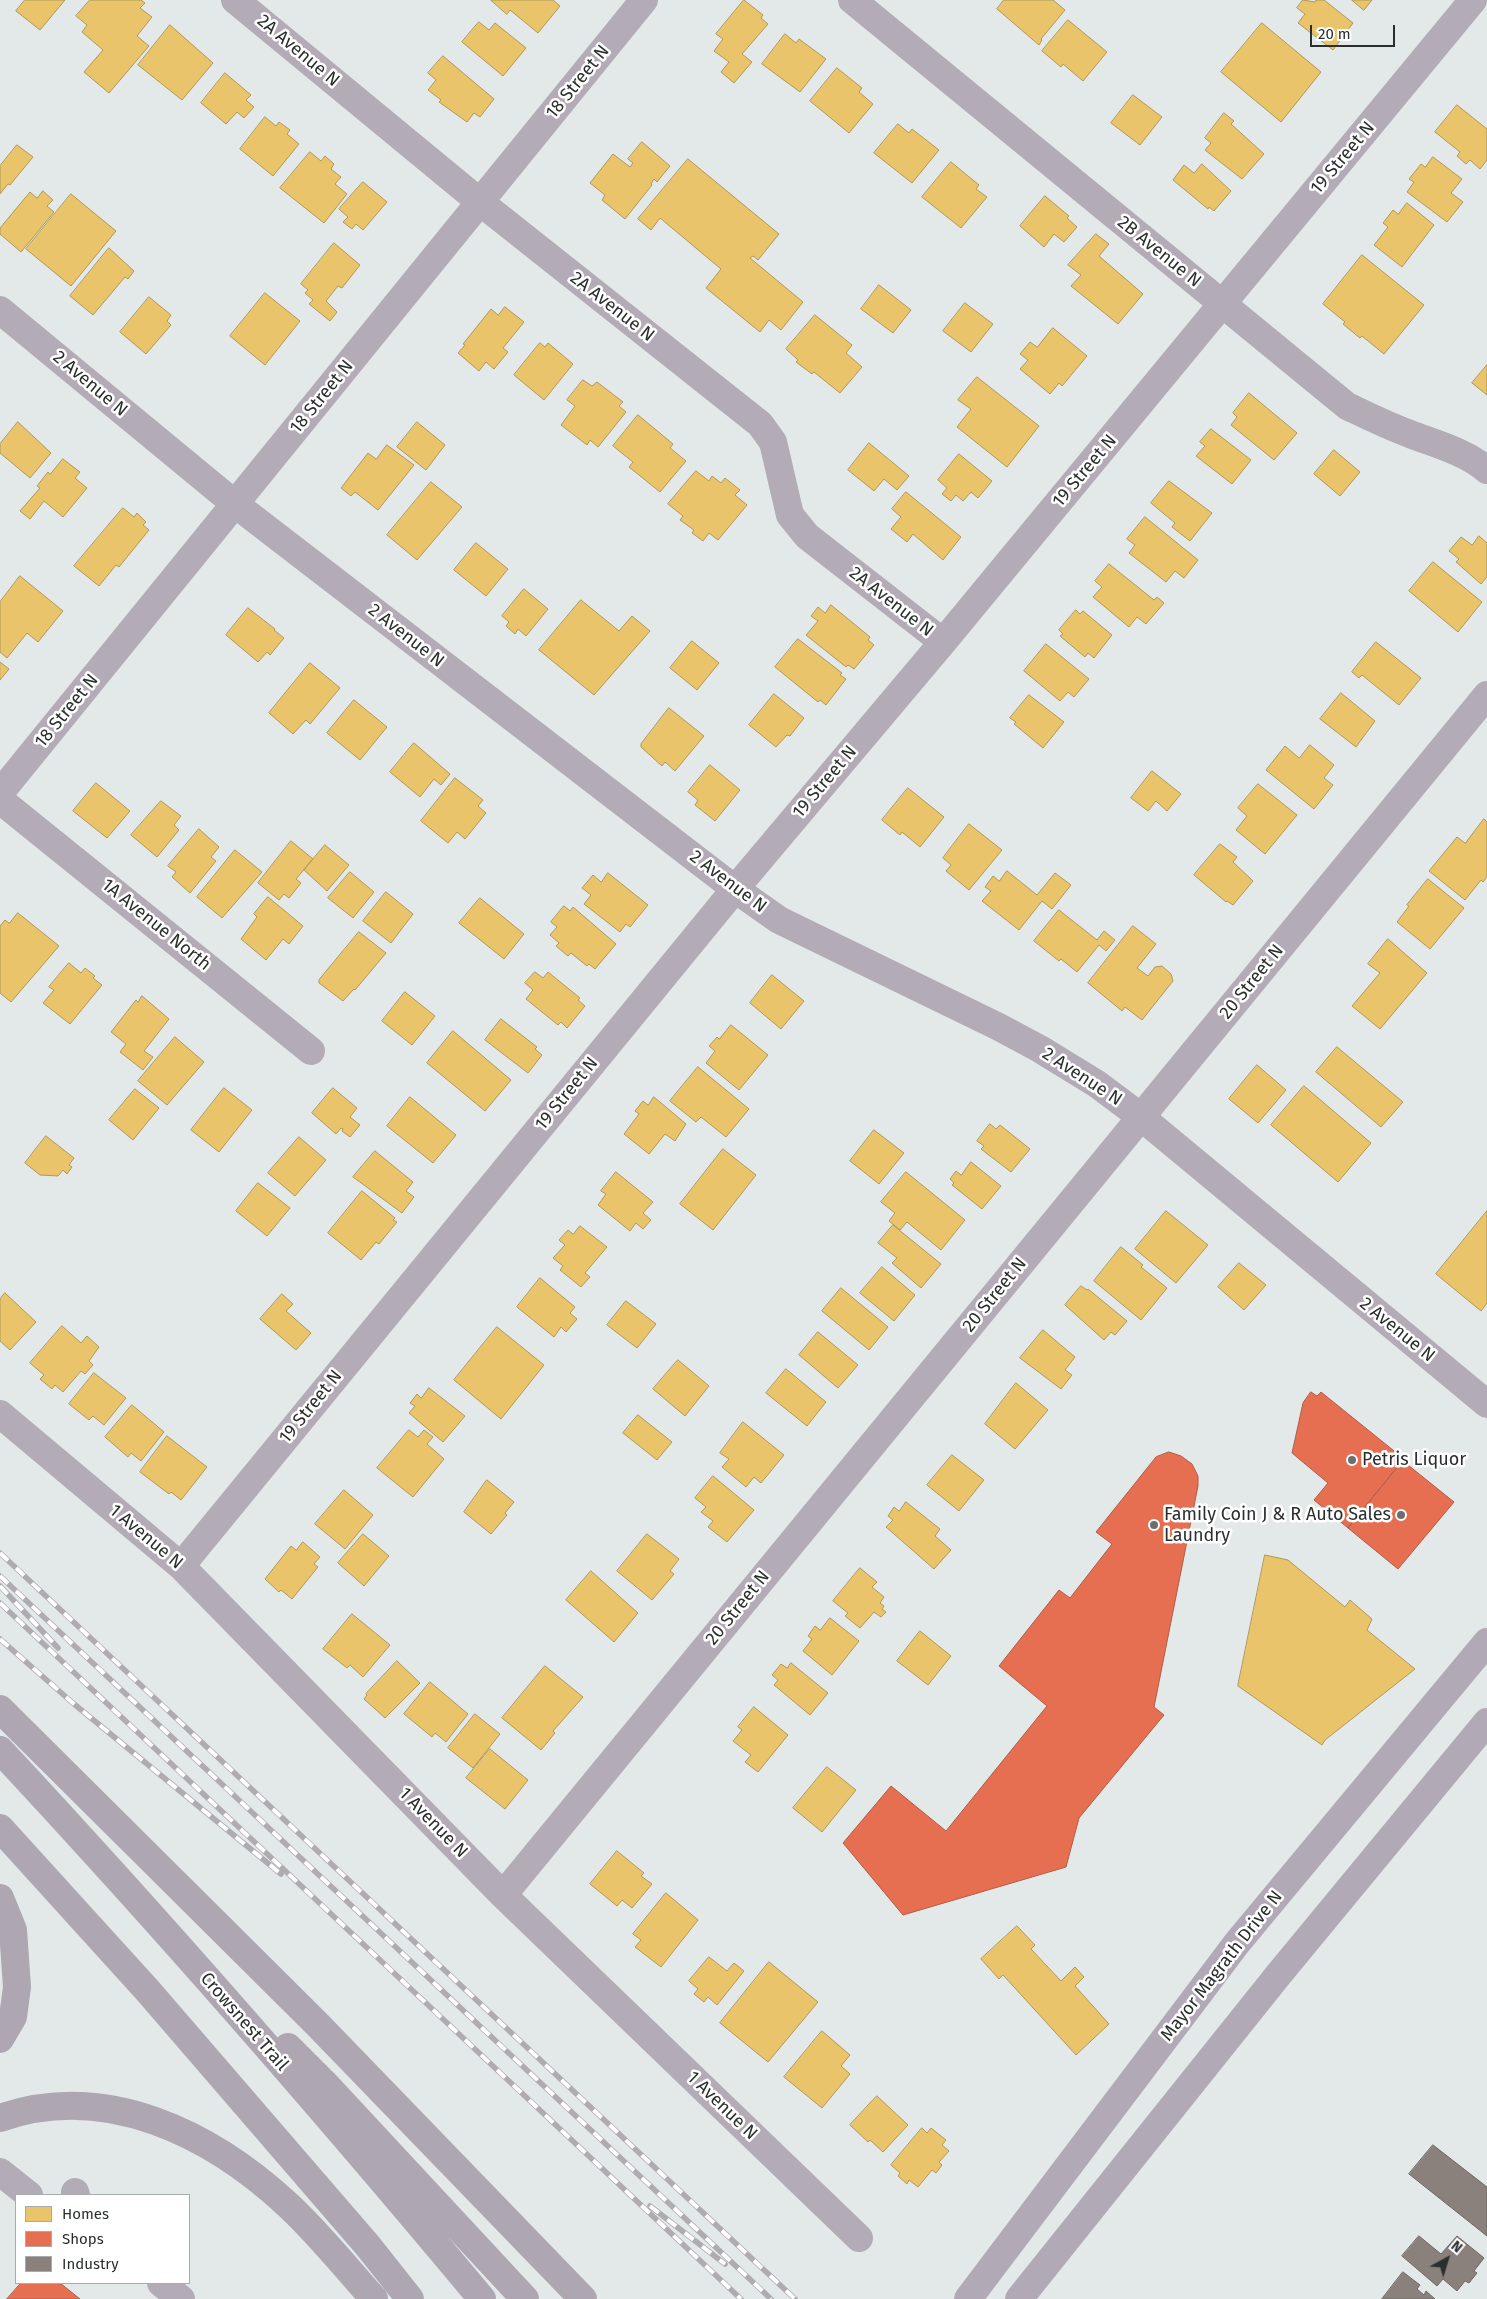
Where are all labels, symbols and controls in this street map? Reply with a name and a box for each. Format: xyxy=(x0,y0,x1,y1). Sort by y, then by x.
street label: 2A Avenue N xyxy=(252,10,344,92)
scale bar xyxy=(1312,15,1397,47)
text: 20 m xyxy=(1318,25,1351,43)
street label: 18 Street N xyxy=(542,41,614,123)
street label: 19 Street N xyxy=(1306,117,1380,199)
street label: 2B Avenue N xyxy=(1113,212,1205,292)
street label: 2A Avenue N xyxy=(566,267,658,347)
street label: 2 Avenue N xyxy=(48,347,132,421)
street label: 18 Street N xyxy=(286,356,358,438)
street label: 19 Street N xyxy=(1048,430,1122,512)
street label: 2A Avenue N xyxy=(845,562,937,642)
street label: 2 Avenue N xyxy=(364,600,448,672)
street label: 18 Street N xyxy=(31,670,103,752)
street label: 19 Street N xyxy=(788,741,862,823)
street label: 2 Avenue N xyxy=(685,846,771,918)
street label: 1A Avenue North xyxy=(97,874,215,976)
street label: 20 Street N xyxy=(1215,940,1289,1024)
street label: 2 Avenue N xyxy=(1038,1043,1126,1111)
street label: 19 Street N xyxy=(531,1053,603,1135)
street label: 20 Street N xyxy=(958,1253,1032,1337)
street label: 2 Avenue N xyxy=(1355,1293,1439,1367)
street label: 19 Street N xyxy=(275,1366,347,1448)
place label: Petris Liquor xyxy=(1362,1449,1466,1471)
marker: Petris Liquor xyxy=(1346,1454,1358,1466)
street label: 1 Avenue N xyxy=(105,1500,187,1574)
place label: Family Coin Laundry xyxy=(1164,1504,1257,1546)
place label: J & R Auto Sales xyxy=(1262,1504,1391,1526)
marker: J & R Auto Sales xyxy=(1395,1509,1407,1521)
marker: Family Coin Laundry xyxy=(1148,1519,1160,1531)
street label: 20 Street N xyxy=(701,1566,775,1650)
street label: 1 Avenue N xyxy=(394,1783,472,1863)
street label: Mayor Magrath Drive N xyxy=(1157,1887,1287,2045)
street label: Crowsnest Trail xyxy=(195,1968,293,2076)
street label: 1 Avenue N xyxy=(682,2067,762,2145)
legend xyxy=(15,2194,190,2284)
text: Homes xyxy=(62,2205,109,2223)
text: Shops xyxy=(62,2230,104,2248)
north arrow xyxy=(1422,2234,1472,2284)
text: N xyxy=(1448,2237,1466,2256)
text: Industry xyxy=(62,2255,119,2273)

